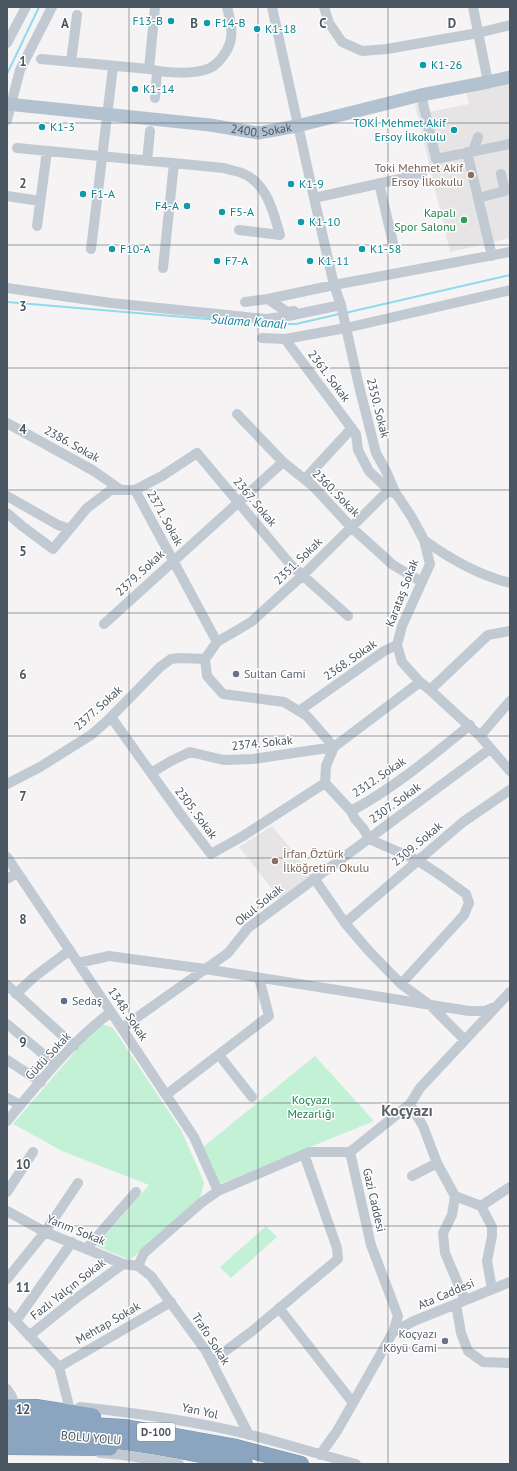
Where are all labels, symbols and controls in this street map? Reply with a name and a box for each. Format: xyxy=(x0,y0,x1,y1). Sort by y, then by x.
place label: F13-B xyxy=(132,13,163,28)
text: A xyxy=(61,15,69,32)
text: B xyxy=(190,15,198,32)
place label: F14-B xyxy=(215,15,246,30)
text: C xyxy=(319,15,327,32)
text: D xyxy=(448,15,456,32)
marker: F13-B xyxy=(166,16,176,26)
marker: F14-B xyxy=(202,18,212,28)
place label: K1-18 xyxy=(265,21,296,36)
marker: K1-18 xyxy=(252,24,262,34)
text: 1 xyxy=(19,53,27,70)
place label: K1-26 xyxy=(431,57,462,72)
marker: K1-26 xyxy=(418,60,428,70)
place label: K1-14 xyxy=(143,81,175,96)
marker: K1-14 xyxy=(130,84,140,94)
place label: TOKİ Mehmet Akif Ersoy İlkokulu xyxy=(353,115,447,144)
place label: K1-3 xyxy=(50,119,75,134)
street label: 2400. Sokak xyxy=(230,119,293,140)
marker: K1-3 xyxy=(37,122,47,132)
marker: TOKİ Mehmet Akif Ersoy İlkokulu xyxy=(449,125,459,135)
place label: Toki Mehmet Akif Ersoy İlkokulu xyxy=(375,160,464,189)
marker: Toki Mehmet Akif Ersoy İlkokulu xyxy=(466,170,476,180)
text: 2 xyxy=(19,175,27,192)
place label: K1-9 xyxy=(299,176,324,191)
marker: K1-9 xyxy=(286,179,296,189)
place label: F1-A xyxy=(91,186,115,201)
marker: F1-A xyxy=(78,189,88,199)
place label: F4-A xyxy=(155,198,179,213)
marker: F4-A xyxy=(182,201,192,211)
place label: F5-A xyxy=(230,204,254,219)
place label: Kapalı Spor Salonu xyxy=(394,205,456,234)
marker: F5-A xyxy=(217,207,227,217)
place label: K1-10 xyxy=(309,214,341,229)
marker: Kapalı Spor Salonu xyxy=(459,215,469,225)
marker: K1-10 xyxy=(296,217,306,227)
place label: F10-A xyxy=(120,241,151,256)
place label: K1-58 xyxy=(370,241,401,256)
marker: F10-A xyxy=(107,244,117,254)
marker: K1-58 xyxy=(357,244,367,254)
place label: F7-A xyxy=(225,253,248,268)
place label: K1-11 xyxy=(318,253,349,268)
marker: F7-A xyxy=(212,256,222,266)
marker: K1-11 xyxy=(305,256,315,266)
text: 3 xyxy=(19,298,27,315)
water label: Sulama Kanalı xyxy=(210,310,288,333)
street label: 2361. Sokak xyxy=(305,347,354,405)
street label: 2350. Sokak xyxy=(364,376,393,440)
text: 4 xyxy=(19,421,27,438)
street label: 2386. Sokak xyxy=(42,422,103,465)
street label: 2360. Sokak xyxy=(309,466,363,520)
street label: 2367. Sokak xyxy=(230,474,281,530)
street label: 2371. Sokak xyxy=(144,487,187,548)
street label: 2351. Sokak xyxy=(270,534,325,587)
text: 5 xyxy=(19,543,27,560)
street label: 2379. Sokak xyxy=(112,546,167,599)
street label: Karataş Sokak xyxy=(382,557,421,629)
street label: 2368. Sokak xyxy=(320,636,379,683)
text: 6 xyxy=(19,666,27,683)
place label: Sultan Cami xyxy=(244,666,306,681)
marker: Sultan Cami xyxy=(231,669,241,679)
street label: 2377. Sokak xyxy=(70,682,125,733)
street label: 2374. Sokak xyxy=(231,732,293,753)
street label: 2312. Sokak xyxy=(349,753,409,800)
street label: 2307. Sokak xyxy=(366,779,424,826)
street label: 2305. Sokak xyxy=(172,784,221,842)
text: 7 xyxy=(19,788,27,805)
street label: 2309. Sokak xyxy=(388,818,445,869)
place label: İrfan Öztürk İlköğretim Okulu xyxy=(283,846,369,875)
marker: İrfan Öztürk İlköğretim Okulu xyxy=(270,856,280,866)
street label: Okul Sokak xyxy=(232,881,286,928)
text: 8 xyxy=(19,911,27,928)
street label: 1348. Sokak xyxy=(105,984,152,1044)
place label: Sedaş xyxy=(72,993,102,1008)
marker: Sedaş xyxy=(59,996,69,1006)
street label: Güdü Sokak xyxy=(22,1028,74,1083)
text: 9 xyxy=(19,1034,27,1051)
park label: Koçyazı Mezarlığı xyxy=(287,1092,335,1121)
district label: Koçyazı xyxy=(381,1100,433,1120)
text: 10 xyxy=(16,1156,30,1173)
street label: Gazi Caddesi xyxy=(360,1167,389,1233)
street label: Yarım Sokak xyxy=(45,1211,108,1248)
street label: Fazlı Yalçın Sokak xyxy=(27,1255,108,1323)
street label: Ata Caddesi xyxy=(415,1275,476,1312)
text: 11 xyxy=(16,1279,30,1296)
street label: Mehtap Sokak xyxy=(73,1298,143,1347)
street label: Trafo Sokak xyxy=(189,1310,234,1368)
place label: Koçyazı Köyü Cami xyxy=(383,1326,437,1355)
marker: Koçyazı Köyü Cami xyxy=(440,1336,450,1346)
street label: Yan Yol xyxy=(181,1399,220,1422)
text: 12 xyxy=(16,1401,30,1418)
road number: D-100 xyxy=(137,1423,175,1441)
street label: BOLU YOLU xyxy=(60,1427,122,1448)

